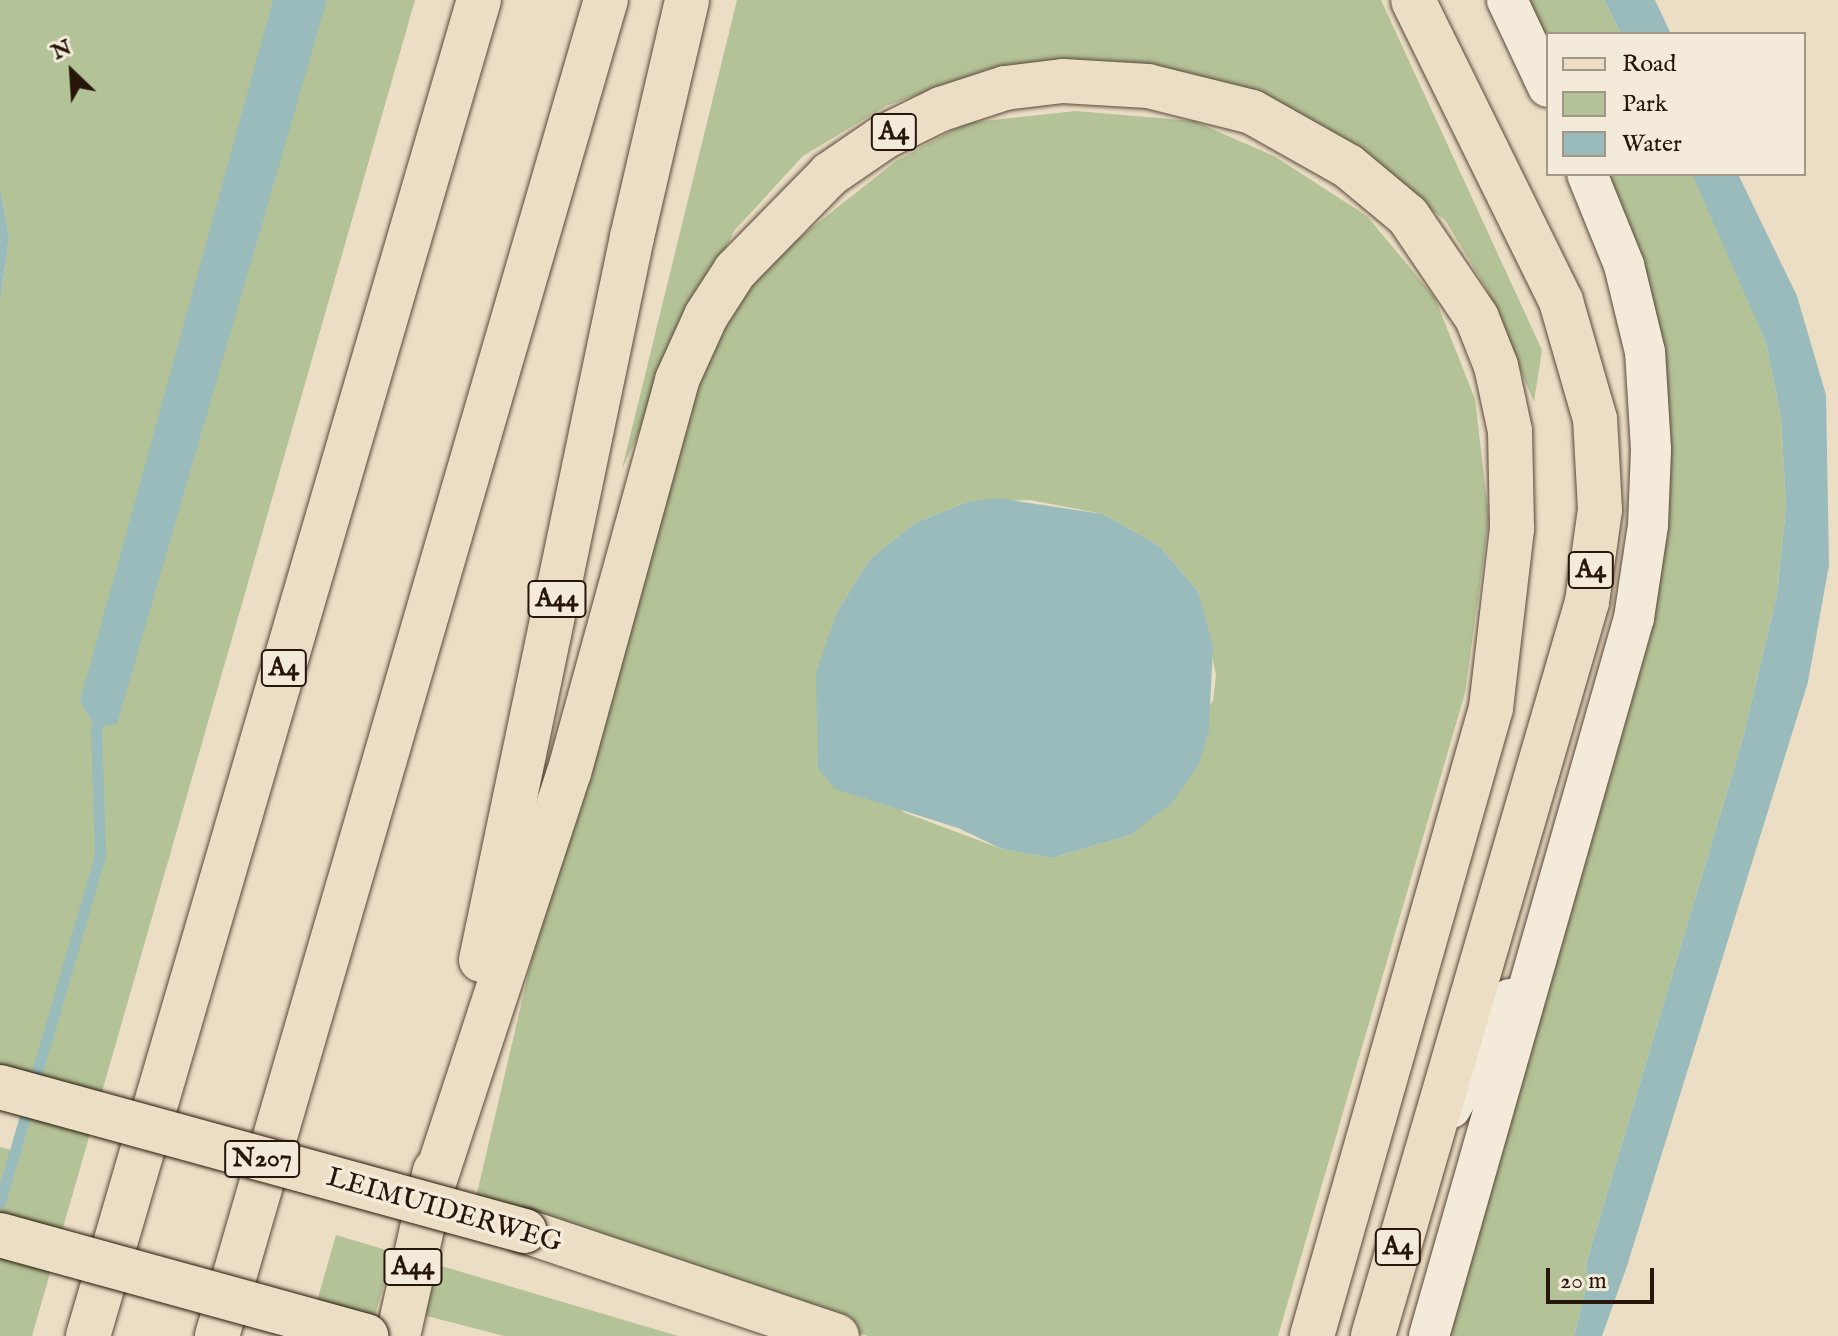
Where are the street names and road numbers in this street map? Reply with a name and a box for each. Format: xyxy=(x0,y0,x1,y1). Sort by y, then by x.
road number: A4 xyxy=(870,110,918,154)
road number: A4 xyxy=(1567,548,1615,592)
road number: A44 xyxy=(527,577,587,621)
road number: A4 xyxy=(260,646,308,690)
road number: N207 xyxy=(224,1137,300,1181)
street label: LEIMUIDERWEG xyxy=(322,1161,566,1261)
road number: A4 xyxy=(1374,1225,1422,1269)
road number: A44 xyxy=(383,1245,443,1289)

